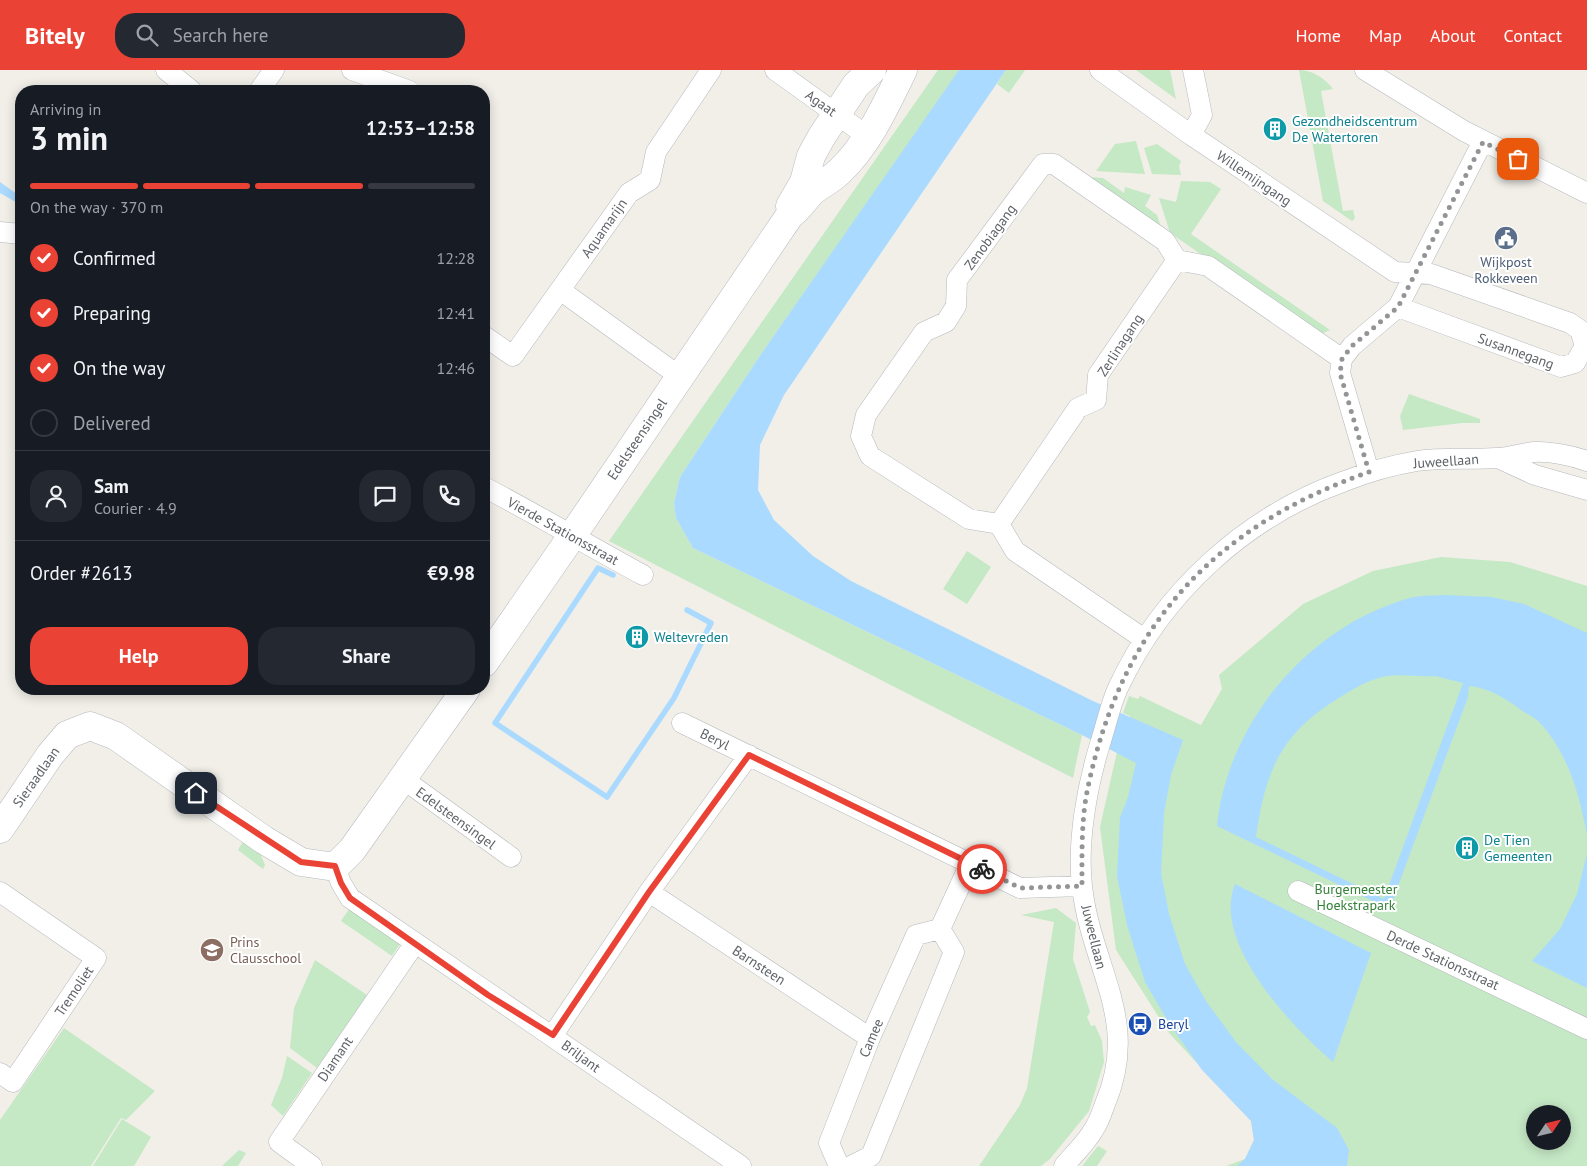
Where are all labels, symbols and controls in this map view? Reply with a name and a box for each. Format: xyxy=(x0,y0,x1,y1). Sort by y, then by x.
search box xyxy=(115,13,465,58)
text: Bitely xyxy=(25,20,85,51)
icon: search xyxy=(133,21,161,49)
text: Search here xyxy=(173,23,268,47)
text: Home xyxy=(1295,24,1341,47)
text: Map xyxy=(1369,24,1402,47)
text: About xyxy=(1430,24,1476,47)
text: Contact xyxy=(1504,24,1562,47)
street label: Agaat xyxy=(802,86,840,120)
text: Arriving in xyxy=(30,99,101,119)
place label: Gezondheidscentrum De Watertoren xyxy=(1292,112,1417,146)
text: 12:53–12:58 xyxy=(366,116,475,140)
building icon: Gezondheidscentrum De Watertoren xyxy=(1262,116,1288,142)
text: 3 min xyxy=(30,117,108,159)
pin xyxy=(1497,138,1539,180)
icon: bag xyxy=(1504,145,1532,173)
street label: Willemijngang xyxy=(1213,146,1295,210)
street label: Aquamarijn xyxy=(577,195,631,261)
text: On the way · 370 m xyxy=(30,197,163,217)
street label: Zenobiagang xyxy=(960,201,1020,273)
public building icon: Wijkpost Rokkeveen xyxy=(1493,225,1519,251)
icon: check xyxy=(30,244,58,272)
text: Confirmed xyxy=(73,246,156,270)
text: 12:28 xyxy=(437,248,475,268)
place label: Wijkpost Rokkeveen xyxy=(1474,253,1538,287)
icon: check xyxy=(30,299,58,327)
text: Preparing xyxy=(73,301,151,325)
text: 12:41 xyxy=(437,303,475,323)
street label: Zerlinagang xyxy=(1093,310,1147,380)
street label: Susannegang xyxy=(1475,329,1557,373)
icon: check xyxy=(30,354,58,382)
text: On the way xyxy=(73,356,165,380)
text: 12:46 xyxy=(437,358,475,378)
street label: Edelsteensingel xyxy=(603,395,671,483)
text: Delivered xyxy=(73,411,151,435)
street label: Juweellaan xyxy=(1412,450,1479,472)
button: person xyxy=(30,470,82,522)
button: chat xyxy=(359,470,411,522)
button: phone xyxy=(423,470,475,522)
text: Sam xyxy=(94,474,129,498)
street label: Vierde Stationsstraat xyxy=(503,492,622,569)
text: Courier · 4.9 xyxy=(94,498,177,518)
text: Order #2613 xyxy=(30,561,133,585)
text: €9.98 xyxy=(427,561,475,585)
building icon: Weltevreden xyxy=(624,624,650,650)
button: Help xyxy=(30,627,248,685)
button: Share xyxy=(258,627,475,685)
place label: Weltevreden xyxy=(654,628,729,646)
street label: Beryl xyxy=(697,724,733,754)
street label: Sieraadlaan xyxy=(9,743,63,811)
pin xyxy=(175,772,217,814)
icon: home xyxy=(182,779,210,807)
street label: Edelsteensingel xyxy=(412,783,500,853)
place label: De Tien Gemeenten xyxy=(1484,831,1552,865)
building icon: De Tien Gemeenten xyxy=(1454,835,1480,861)
courier xyxy=(957,844,1007,894)
icon: bike xyxy=(968,855,996,883)
park label: Burgemeester Hoekstrapark xyxy=(1315,880,1398,914)
street label: Juweellaan xyxy=(1077,902,1111,971)
street label: Derde Stationsstraat xyxy=(1384,926,1502,994)
place label: Prins Clausschool xyxy=(230,933,301,967)
school or university icon: Prins Clausschool xyxy=(199,937,225,963)
street label: Barnsteen xyxy=(729,941,789,989)
street label: Tremoliet xyxy=(51,962,97,1020)
bus stop icon: Beryl xyxy=(1127,1011,1153,1037)
place label: Beryl xyxy=(1158,1015,1189,1033)
street label: Camee xyxy=(855,1016,887,1060)
street label: Diamant xyxy=(313,1033,357,1085)
street label: Briljant xyxy=(558,1036,604,1076)
north arrow xyxy=(1526,1105,1571,1150)
map controls xyxy=(1526,1105,1571,1150)

